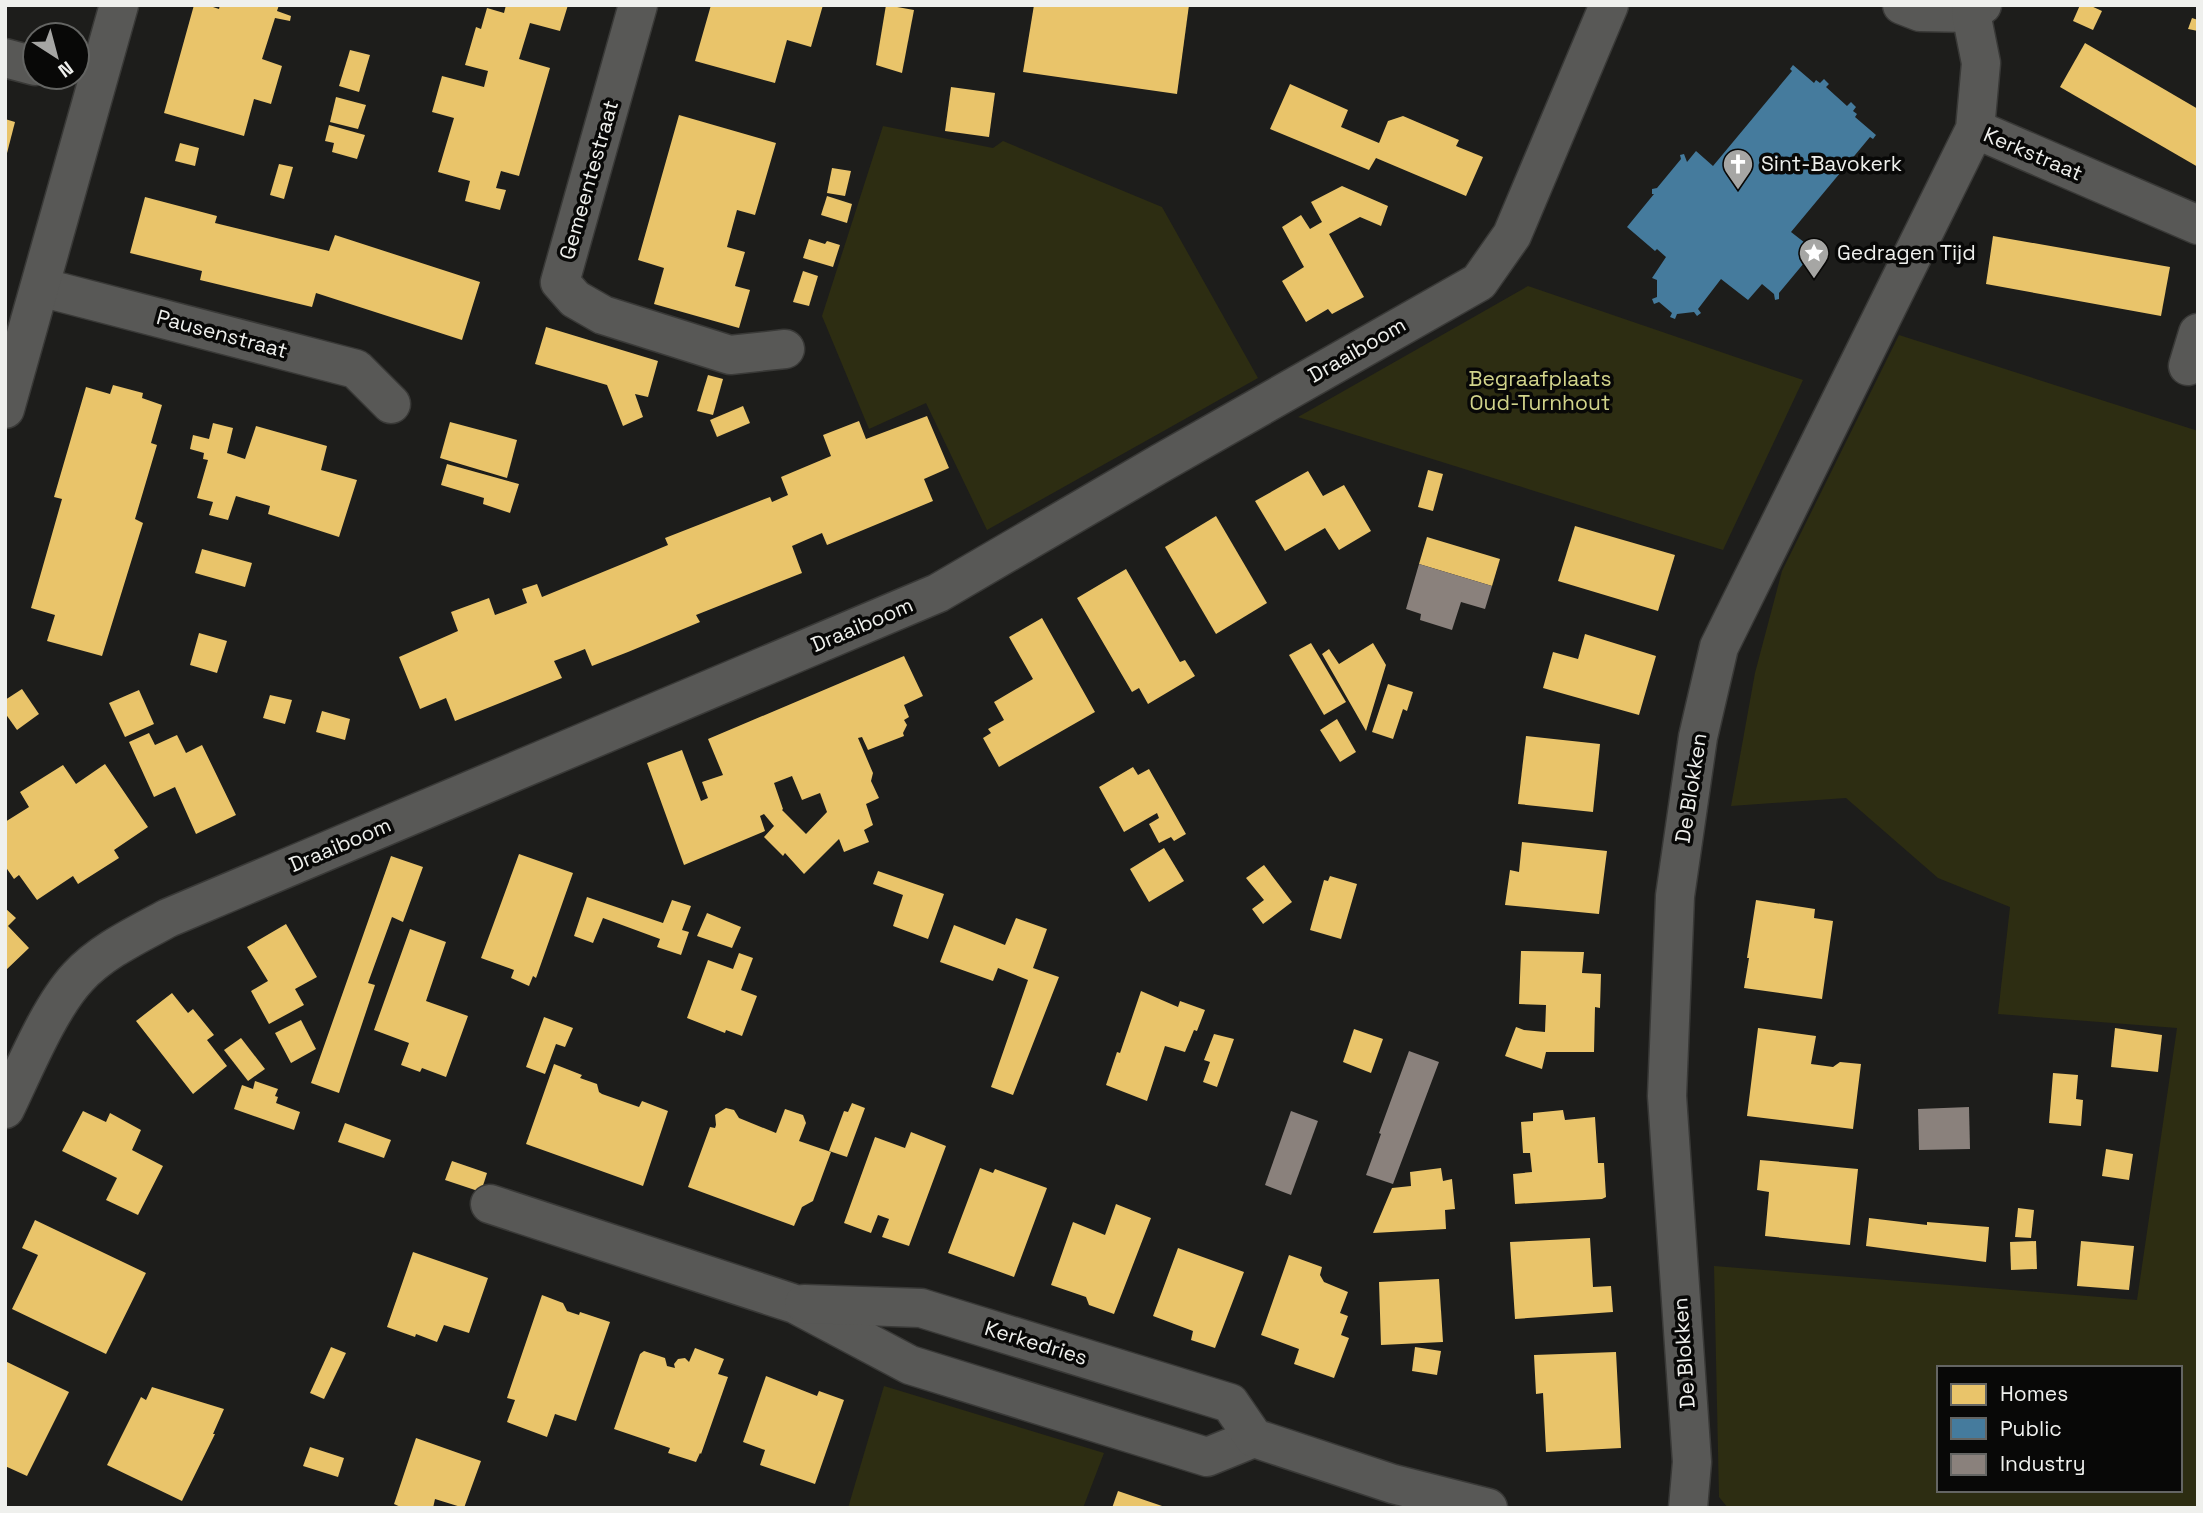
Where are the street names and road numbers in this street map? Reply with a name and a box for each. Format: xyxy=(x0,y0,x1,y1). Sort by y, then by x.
street label: Gemeentestraat xyxy=(553,97,624,263)
street label: Kerkstraat xyxy=(1980,121,2087,186)
street label: Pausenstraat xyxy=(154,303,291,364)
street label: Draaiboom xyxy=(1303,311,1410,388)
street label: Draaiboom xyxy=(807,591,917,658)
street label: De Blokken xyxy=(1668,731,1713,845)
street label: Draaiboom xyxy=(285,811,395,878)
street label: De Blokken xyxy=(1666,1297,1701,1409)
street label: Kerkedries xyxy=(982,1314,1091,1371)

